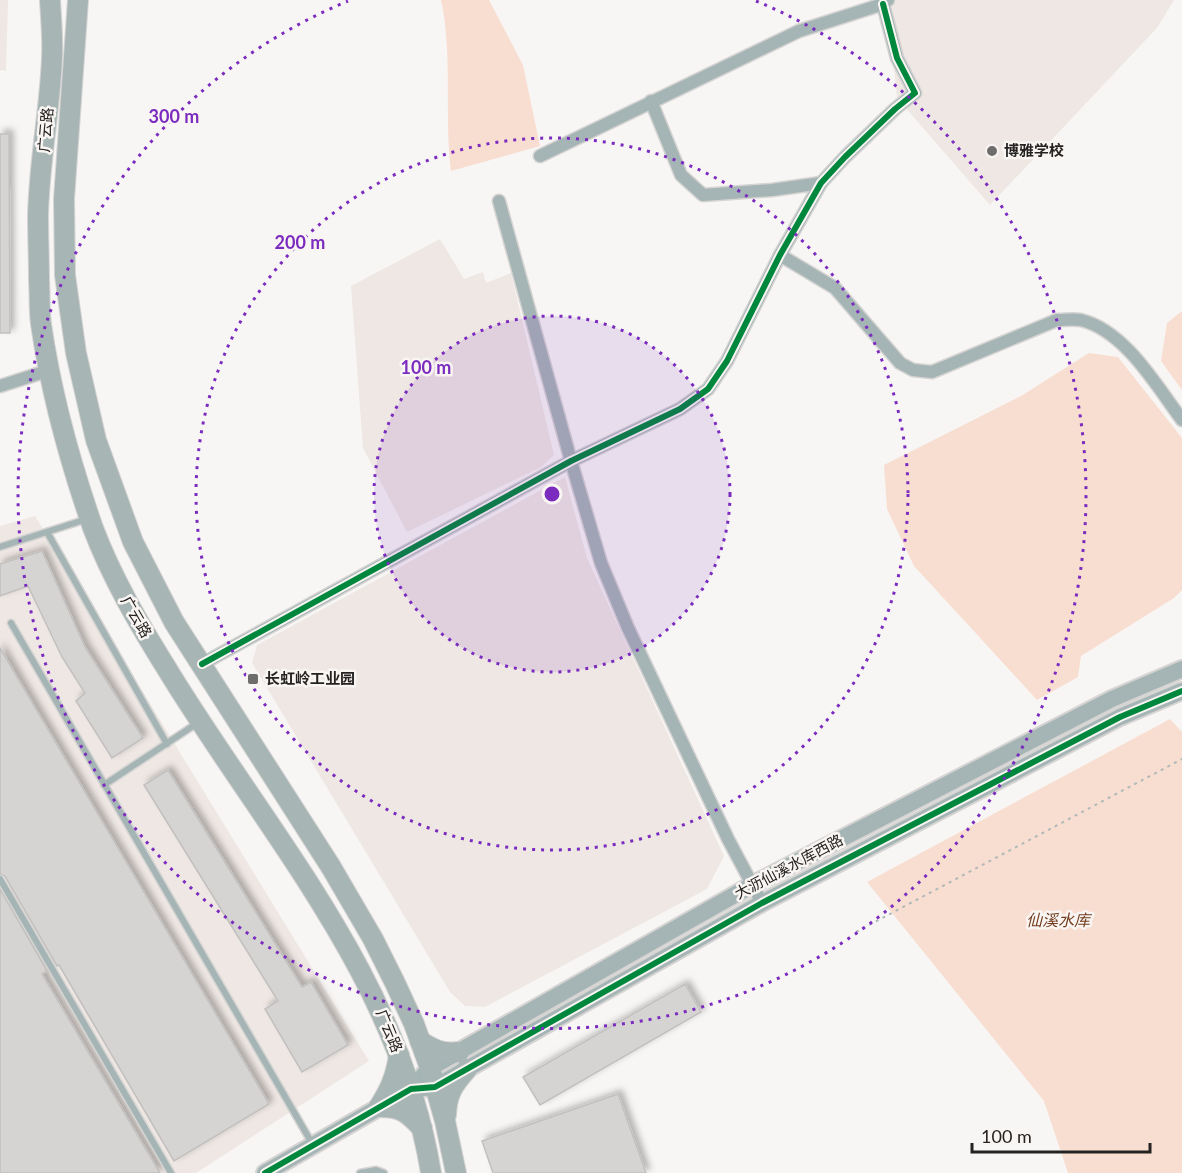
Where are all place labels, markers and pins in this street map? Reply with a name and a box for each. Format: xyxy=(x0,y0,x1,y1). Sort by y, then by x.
place label: 博雅学校 xyxy=(1004,141,1064,159)
marker: 博雅学校 xyxy=(985,144,999,158)
centre of rings xyxy=(542,484,562,504)
place label: 长虹岭工业园 xyxy=(265,669,355,687)
marker: 长虹岭工业园 xyxy=(246,672,260,686)

